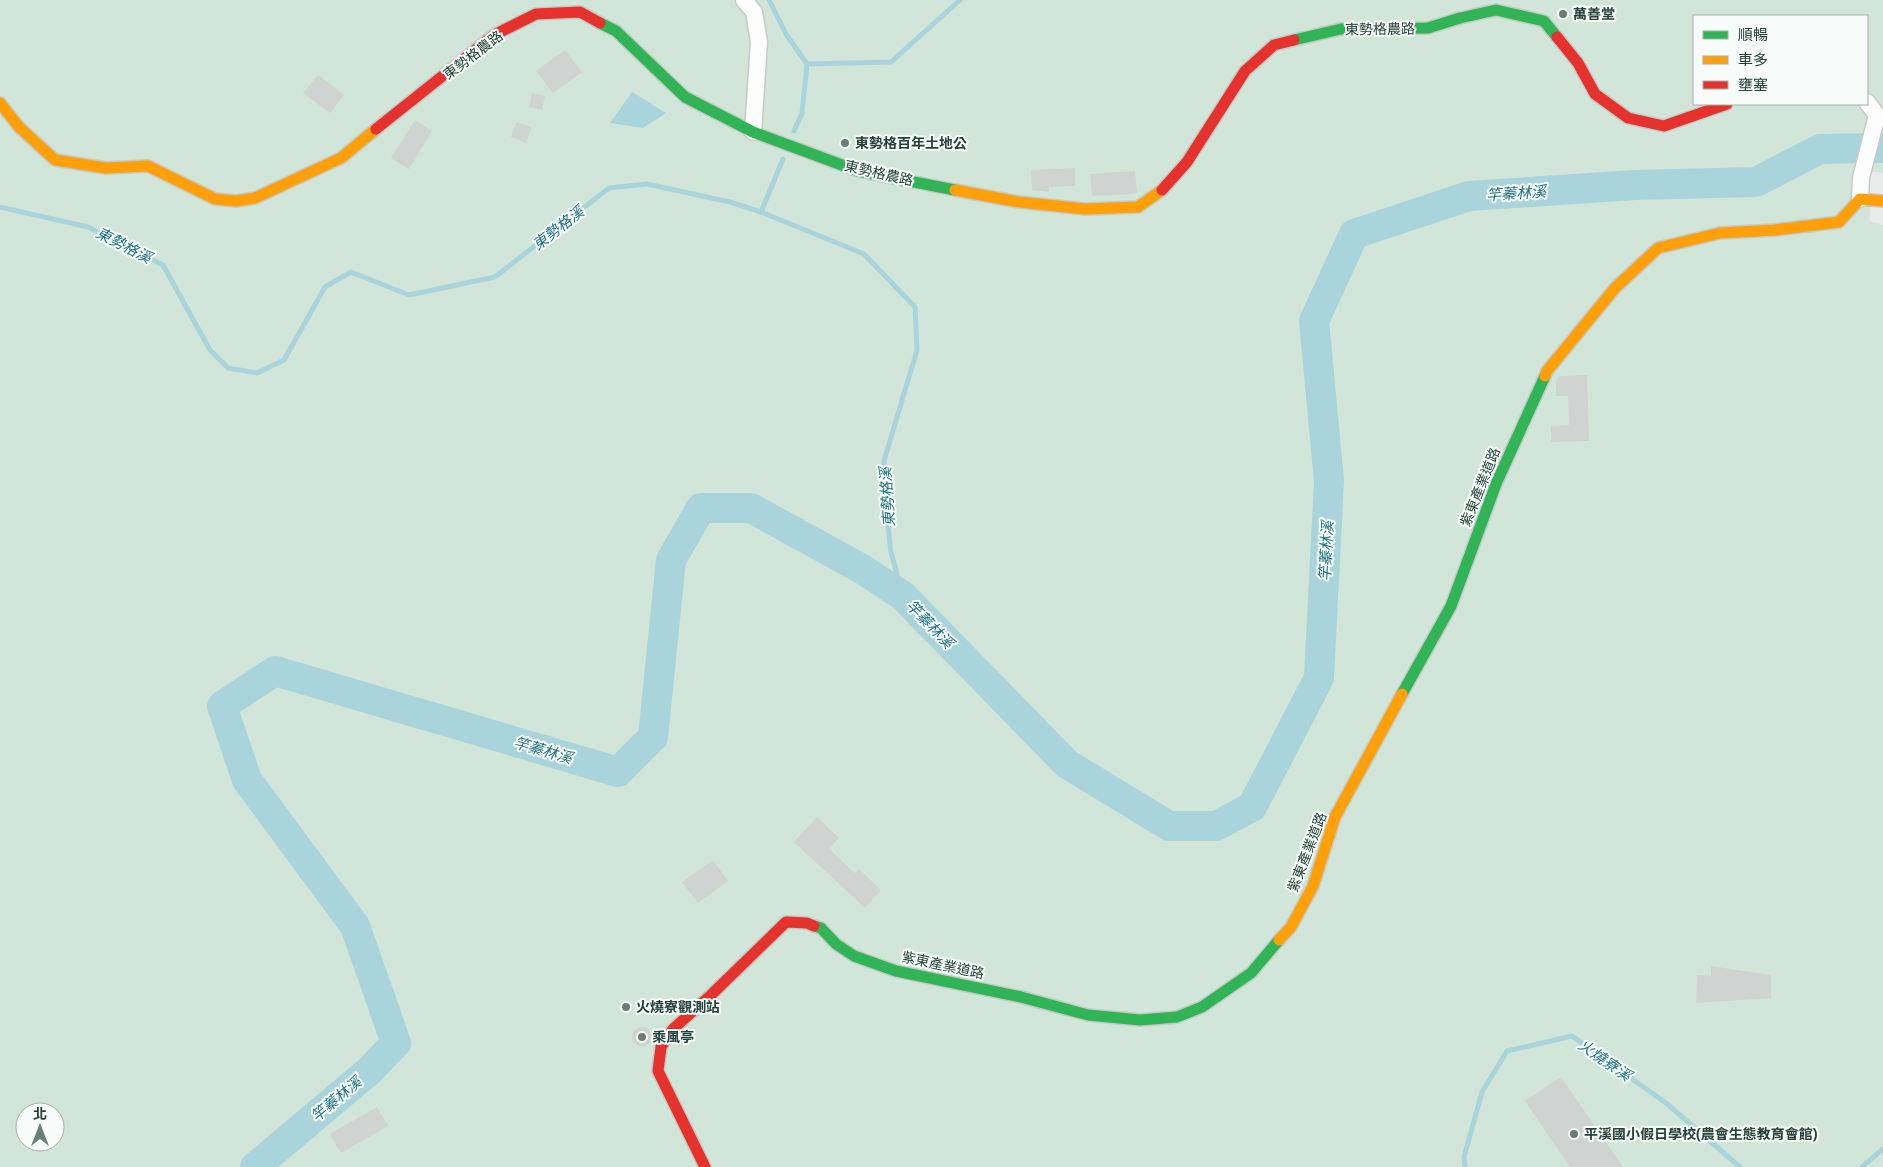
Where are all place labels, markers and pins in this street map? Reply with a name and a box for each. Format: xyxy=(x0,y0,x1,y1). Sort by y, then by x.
place label: 萬善堂 xyxy=(1573,5,1615,23)
marker: 萬善堂 xyxy=(1557,8,1569,20)
place label: 東勢格百年土地公 xyxy=(855,134,967,152)
marker: 東勢格百年土地公 xyxy=(839,137,851,149)
place label: 火燒寮觀測站 xyxy=(636,998,720,1016)
marker: 火燒寮觀測站 xyxy=(620,1001,632,1013)
place label: 乘風亭 xyxy=(652,1028,694,1046)
marker: 乘風亭 xyxy=(636,1031,648,1043)
place label: 平溪國小假日學校(農會生態教育會館) xyxy=(1584,1125,1818,1143)
marker: 平溪國小假日學校(農會生態教育會館) xyxy=(1568,1128,1580,1140)

